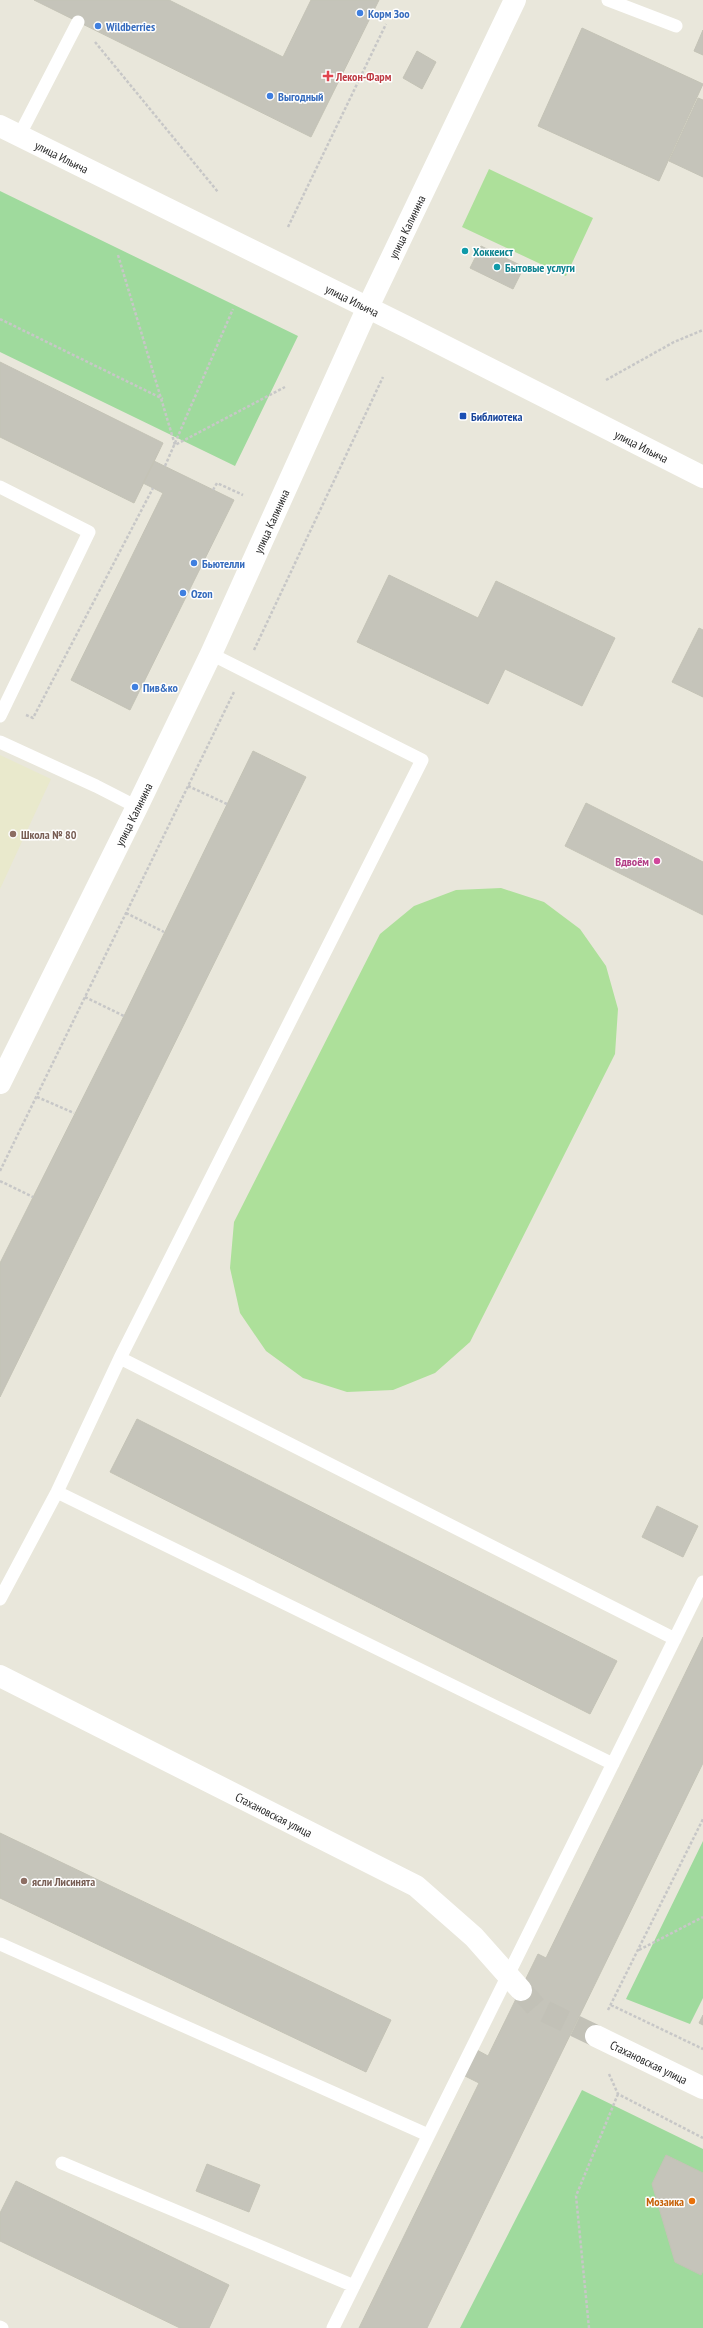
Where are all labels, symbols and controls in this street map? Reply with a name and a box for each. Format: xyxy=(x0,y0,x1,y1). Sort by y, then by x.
place label: Корм Зоо xyxy=(368,6,410,21)
marker: Корм Зоо xyxy=(355,8,365,18)
place label: Wildberries xyxy=(105,19,155,34)
marker: Wildberries xyxy=(93,21,103,31)
place label: Лекон-Фарм xyxy=(335,69,392,84)
marker: Лекон-Фарм xyxy=(323,71,333,81)
place label: Выгодный xyxy=(278,89,324,104)
marker: Выгодный xyxy=(265,91,275,101)
street label: улица Ильича xyxy=(33,137,91,176)
street label: улица Калинина xyxy=(385,192,428,261)
place label: Хоккеист xyxy=(473,244,514,259)
marker: Хоккеист xyxy=(460,246,470,256)
place label: Бытовые услуги xyxy=(505,260,575,275)
marker: Бытовые услуги xyxy=(492,262,502,272)
street label: улица Ильича xyxy=(323,280,382,320)
place label: Библиотека xyxy=(471,409,522,424)
marker: Библиотека xyxy=(458,411,468,421)
street label: улица Ильича xyxy=(612,426,671,466)
street label: улица Калинина xyxy=(250,487,292,555)
place label: Бьютелли xyxy=(202,556,245,571)
marker: Бьютелли xyxy=(189,558,199,568)
place label: Ozon xyxy=(191,586,213,601)
marker: Ozon xyxy=(178,588,188,598)
place label: Пив&ко xyxy=(143,680,179,695)
marker: Пив&ко xyxy=(130,682,140,692)
street label: улица Калинина xyxy=(111,780,155,848)
place label: Школа № 80 xyxy=(21,827,77,842)
marker: Школа № 80 xyxy=(8,829,18,839)
place label: Вдвоём xyxy=(615,854,649,869)
marker: Вдвоём xyxy=(652,856,662,866)
street label: Стахановская улица xyxy=(233,1789,315,1840)
place label: ясли Лисинята xyxy=(32,1874,95,1889)
marker: ясли Лисинята xyxy=(19,1876,29,1886)
street label: Стахановская улица xyxy=(608,2037,690,2087)
place label: Мозаика xyxy=(646,2194,684,2209)
marker: Мозаика xyxy=(687,2196,697,2206)

